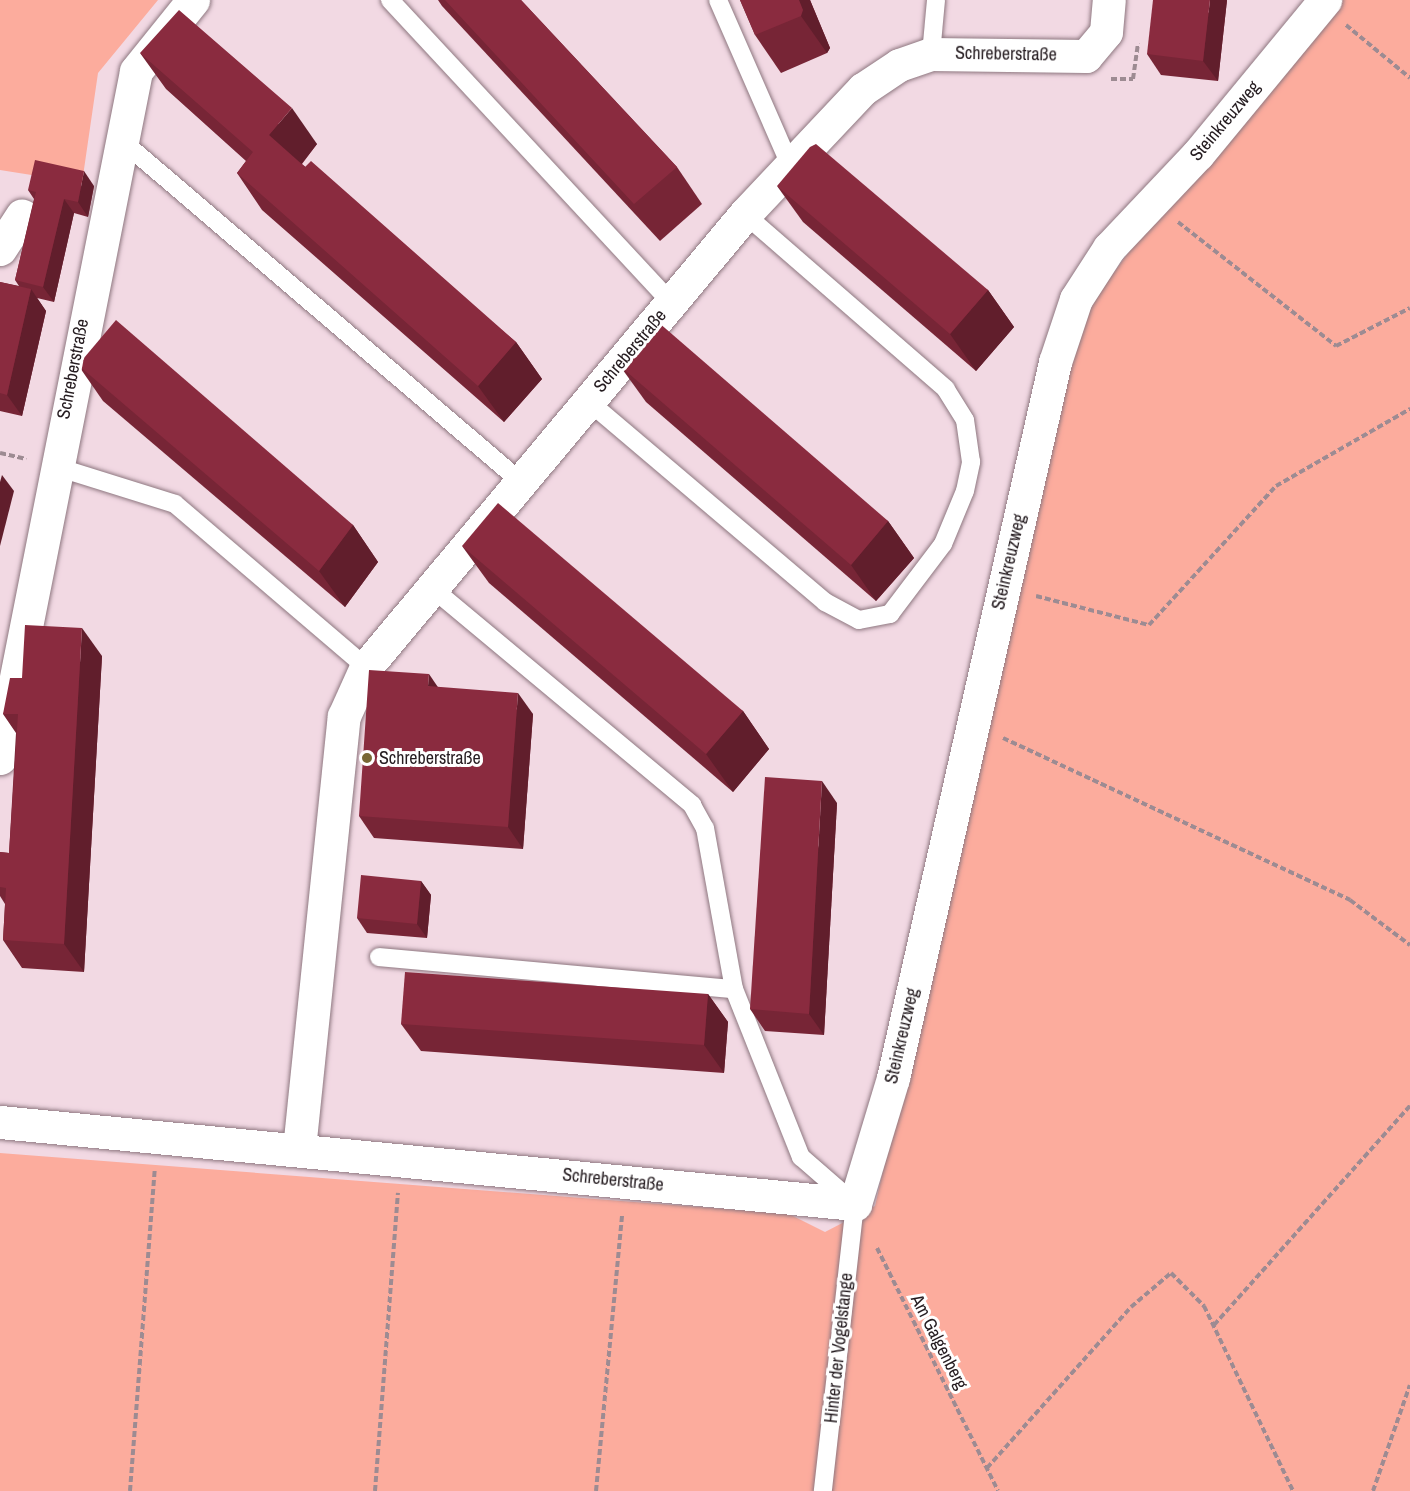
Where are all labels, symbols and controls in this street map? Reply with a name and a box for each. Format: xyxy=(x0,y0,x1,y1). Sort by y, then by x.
street label: Schreberstraße xyxy=(955,42,1057,66)
street label: Steinkreuzweg xyxy=(1185,77,1265,165)
street label: Schreberstraße xyxy=(589,305,671,397)
street label: Schreberstraße xyxy=(53,317,93,421)
street label: Steinkreuzweg xyxy=(987,512,1031,612)
place label: Schreberstraße xyxy=(379,747,481,769)
marker: Schreberstraße xyxy=(360,751,374,765)
street label: Steinkreuzweg xyxy=(880,986,924,1086)
street label: Schreberstraße xyxy=(561,1164,665,1196)
street label: Hinter der Vogelstange xyxy=(820,1272,858,1424)
street label: Am Galgenberg xyxy=(906,1291,972,1393)

